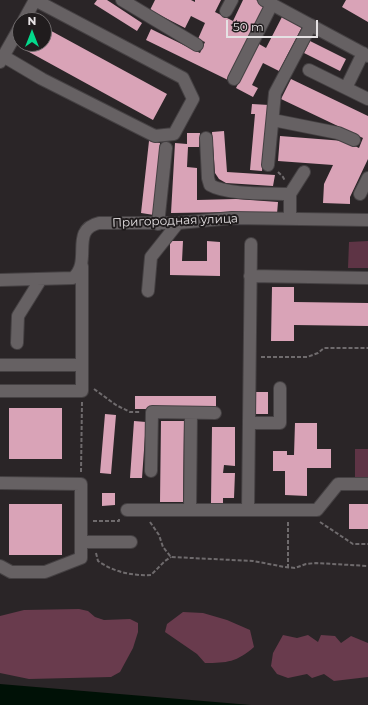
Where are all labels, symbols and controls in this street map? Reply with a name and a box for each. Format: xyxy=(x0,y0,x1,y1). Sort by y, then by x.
north arrow xyxy=(12,12,52,52)
scale bar xyxy=(228,12,320,38)
text: N xyxy=(28,14,36,28)
text: 50 m xyxy=(233,19,264,34)
street label: Пригородная улица xyxy=(112,212,238,230)

